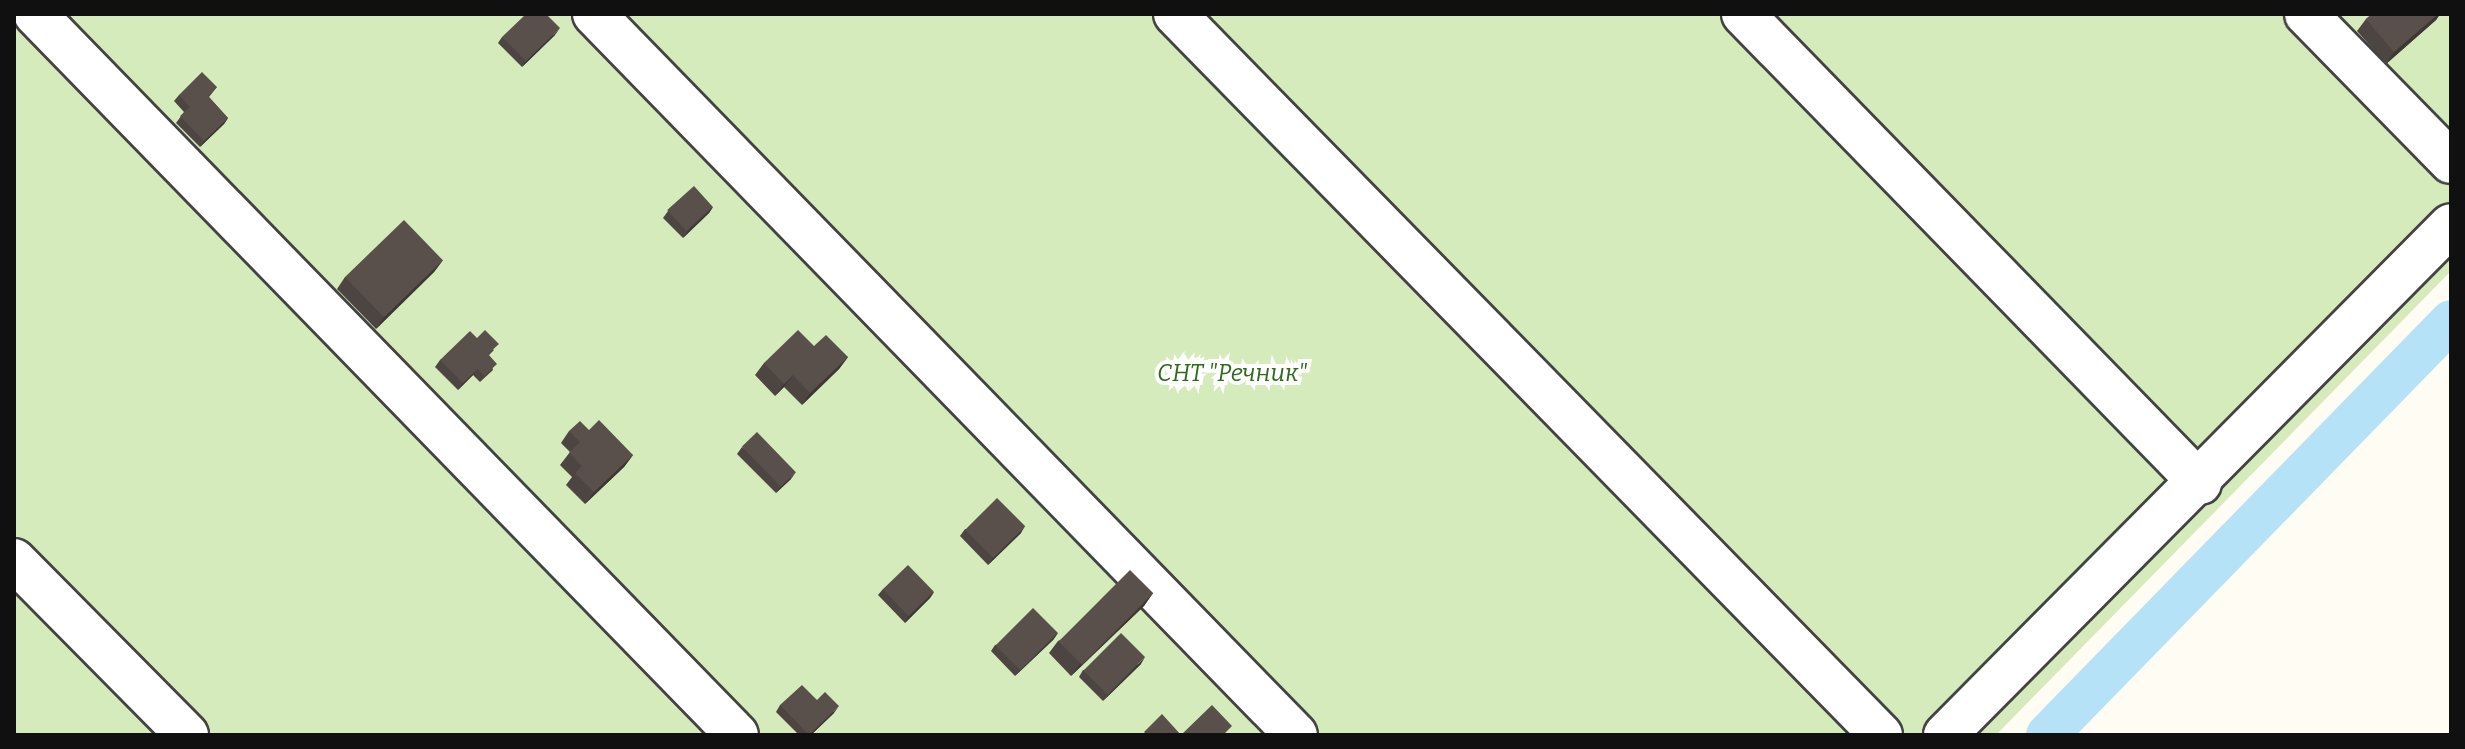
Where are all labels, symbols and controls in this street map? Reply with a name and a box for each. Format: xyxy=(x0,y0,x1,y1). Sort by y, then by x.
park label: СНТ "Речник" xyxy=(1157,360,1307,388)

